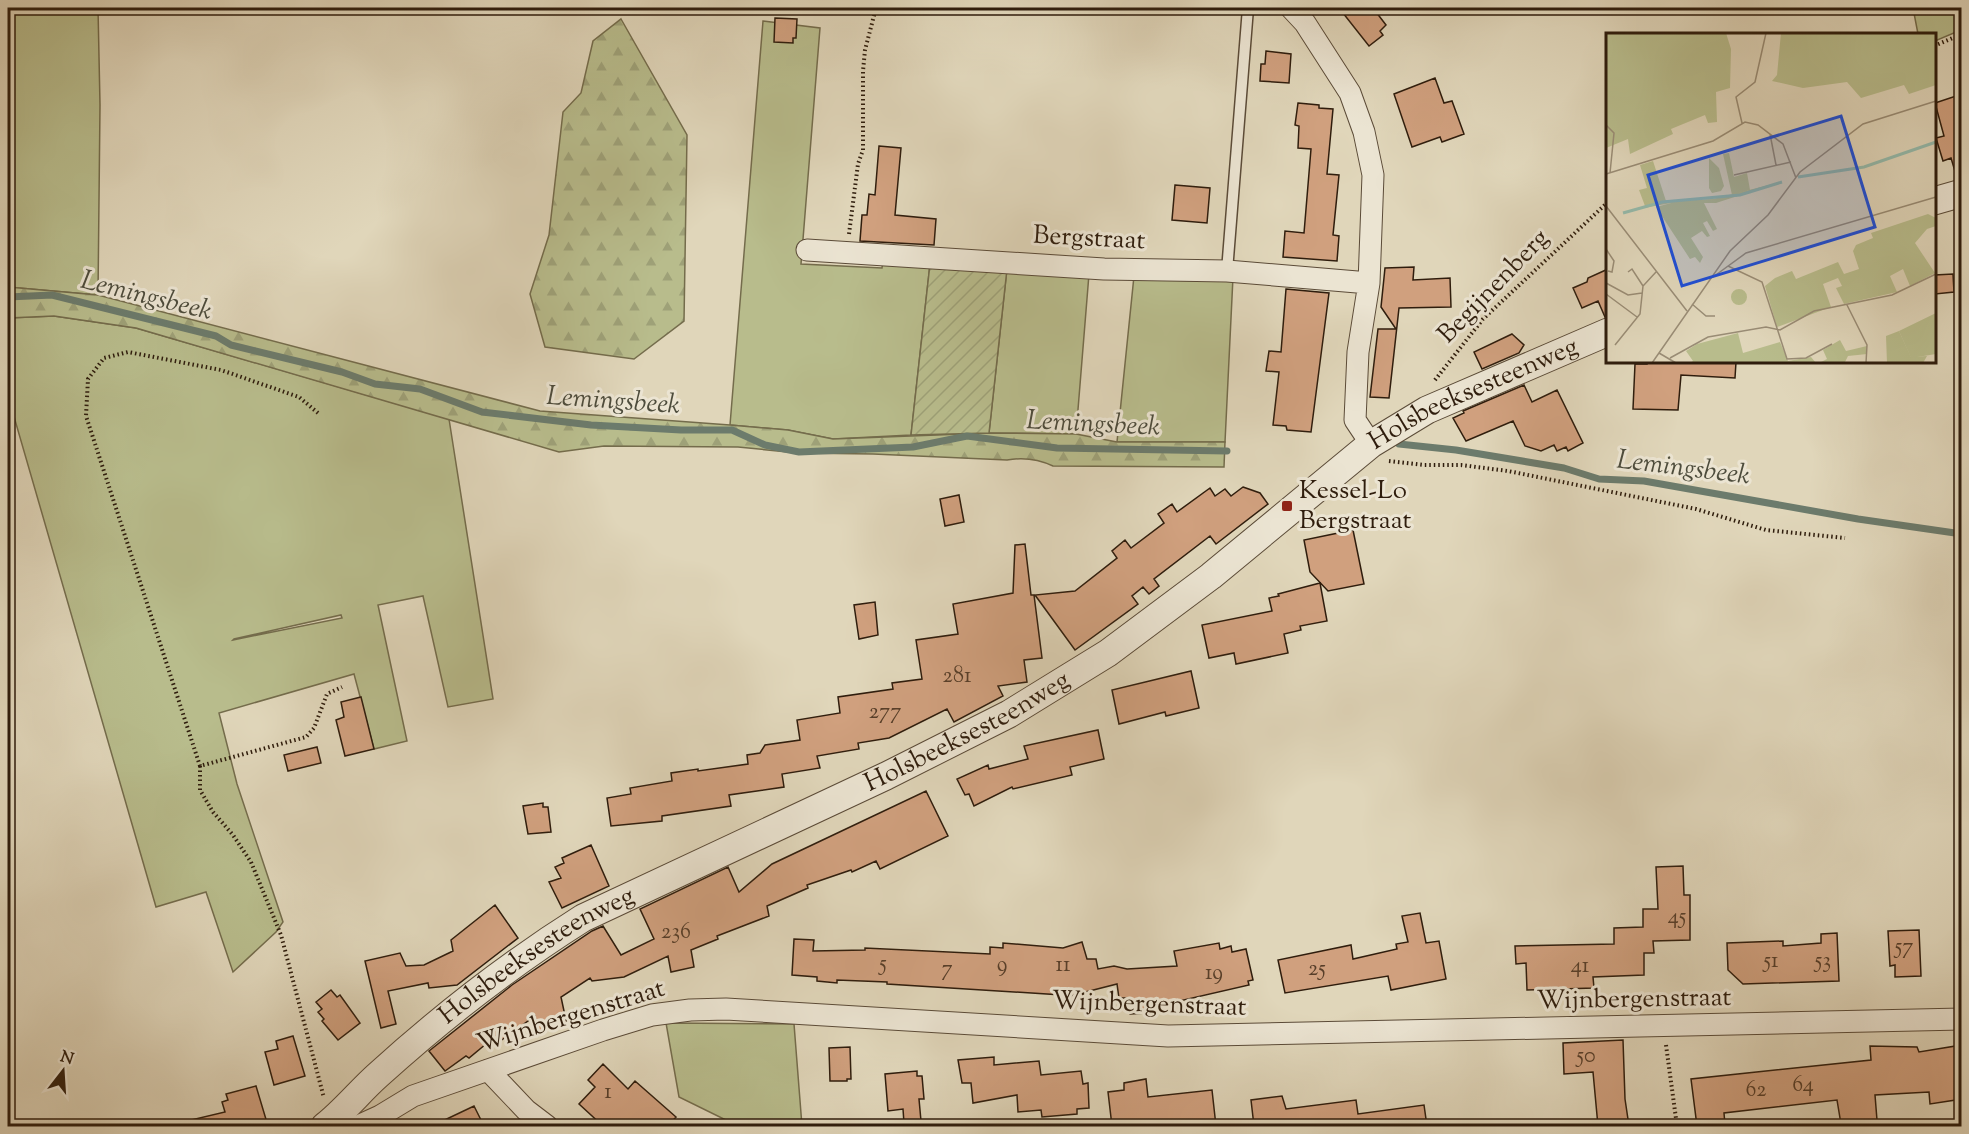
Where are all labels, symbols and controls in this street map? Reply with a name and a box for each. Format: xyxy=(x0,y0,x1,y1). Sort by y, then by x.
inset map xyxy=(1606,33,1936,363)
street label: Bergstraat xyxy=(1032,218,1146,260)
street label: Begijnenberg xyxy=(1430,221,1558,353)
water label: Lemingsbeek xyxy=(76,262,216,332)
street label: Holsbeeksesteenweg xyxy=(1361,329,1584,460)
water label: Lemingsbeek xyxy=(545,378,681,426)
water label: Lemingsbeek xyxy=(1025,402,1161,448)
water label: Lemingsbeek xyxy=(1614,441,1752,497)
place label: Kessel-Lo Bergstraat xyxy=(1299,473,1412,540)
marker: Kessel-Lo Bergstraat xyxy=(1280,499,1294,513)
house number: 281 xyxy=(943,661,972,693)
street label: Holsbeeksesteenweg xyxy=(858,662,1077,802)
house number: 277 xyxy=(869,697,901,729)
street label: Holsbeeksesteenweg xyxy=(431,878,641,1034)
house number: 45 xyxy=(1668,902,1687,934)
house number: 236 xyxy=(661,917,691,949)
house number: 57 xyxy=(1893,932,1913,964)
house number: 51 xyxy=(1761,946,1779,978)
house number: 53 xyxy=(1813,946,1831,978)
house number: 5 xyxy=(877,949,887,981)
house number: 9 xyxy=(997,950,1007,982)
house number: 11 xyxy=(1056,950,1071,982)
house number: 41 xyxy=(1571,951,1590,983)
house number: 7 xyxy=(941,954,953,986)
house number: 25 xyxy=(1308,954,1326,986)
house number: 19 xyxy=(1205,958,1223,990)
street label: Wijnbergenstraat xyxy=(473,971,670,1063)
street label: Wijnbergenstraat xyxy=(1536,980,1732,1020)
street label: Wijnbergenstraat xyxy=(1051,983,1247,1027)
north arrow xyxy=(33,1041,93,1101)
house number: 50 xyxy=(1574,1041,1596,1073)
text: N xyxy=(57,1046,76,1072)
house number: 64 xyxy=(1792,1070,1814,1102)
house number: 62 xyxy=(1745,1075,1767,1107)
house number: 1 xyxy=(604,1077,612,1109)

